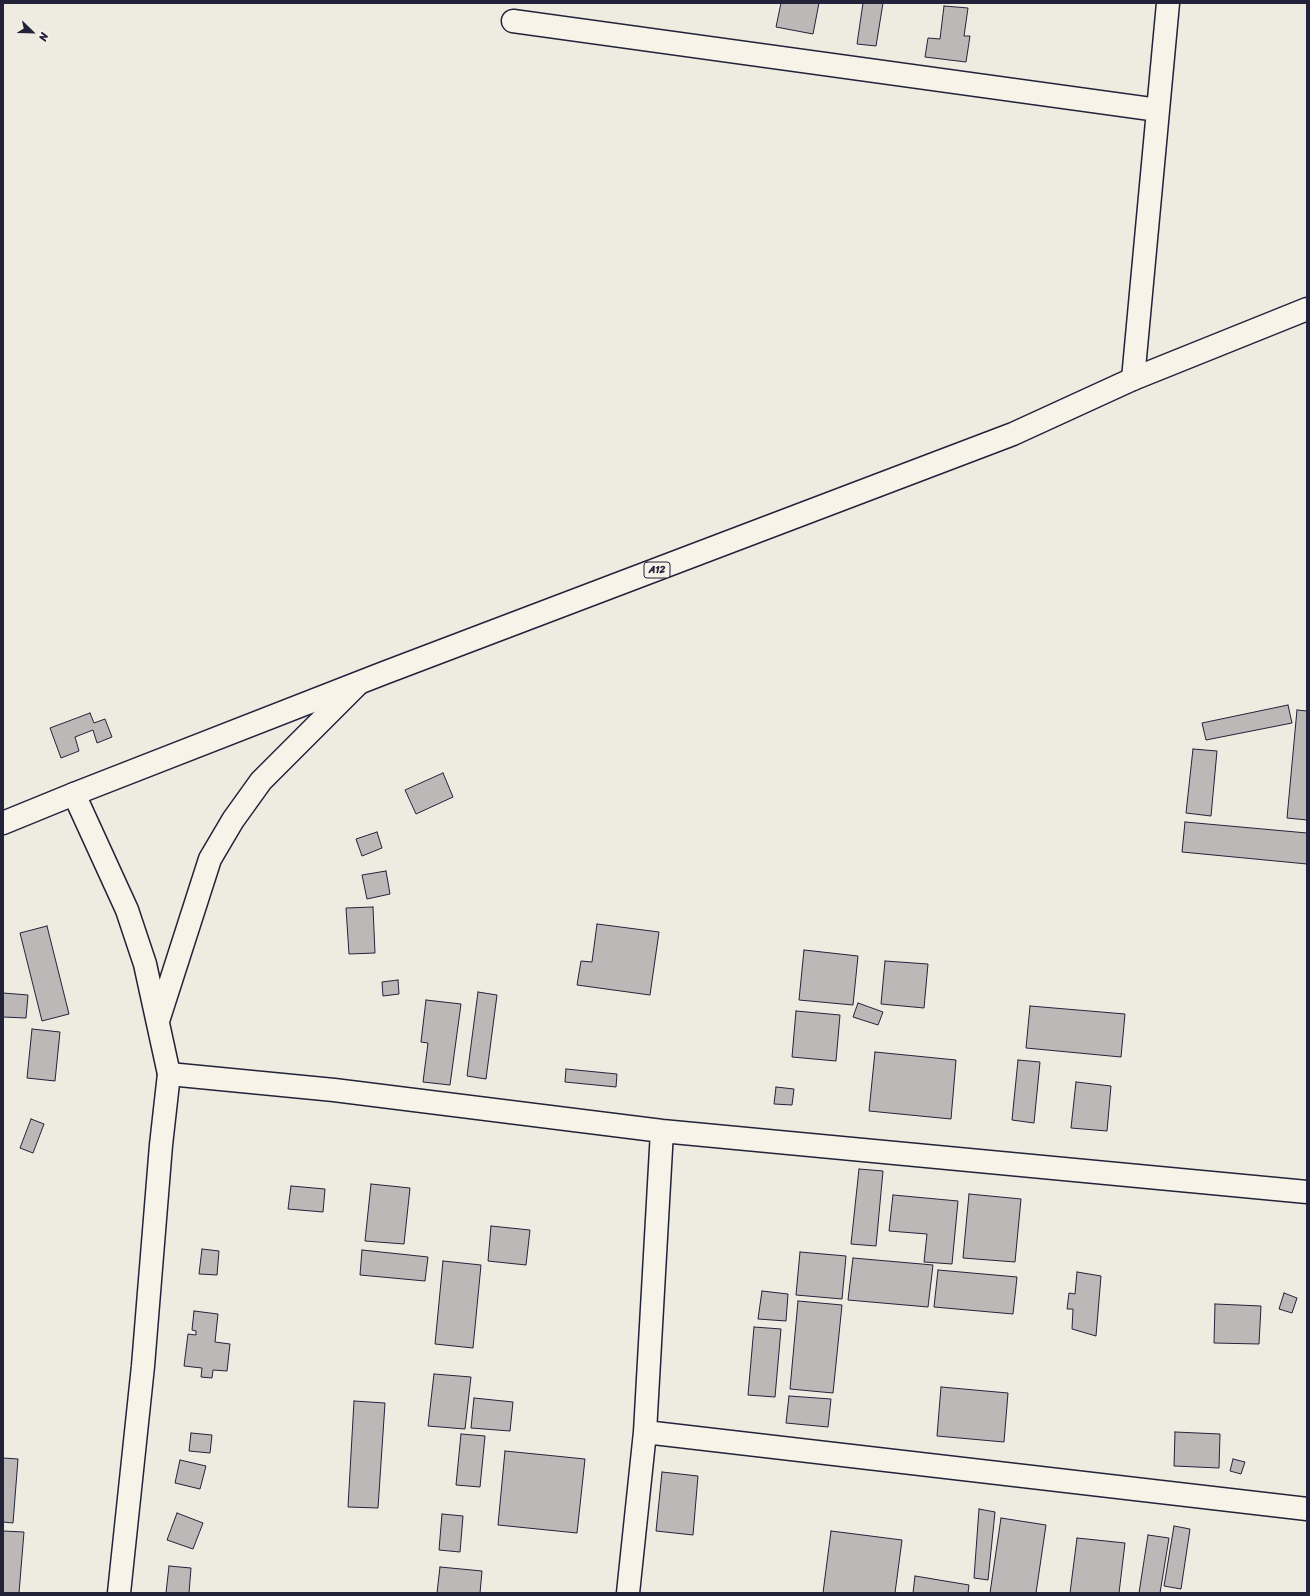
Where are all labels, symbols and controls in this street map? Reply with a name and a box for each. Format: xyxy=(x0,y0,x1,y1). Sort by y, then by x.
north arrow xyxy=(12,12,52,52)
text: N xyxy=(33,30,54,44)
road number: A12 xyxy=(644,562,670,578)

